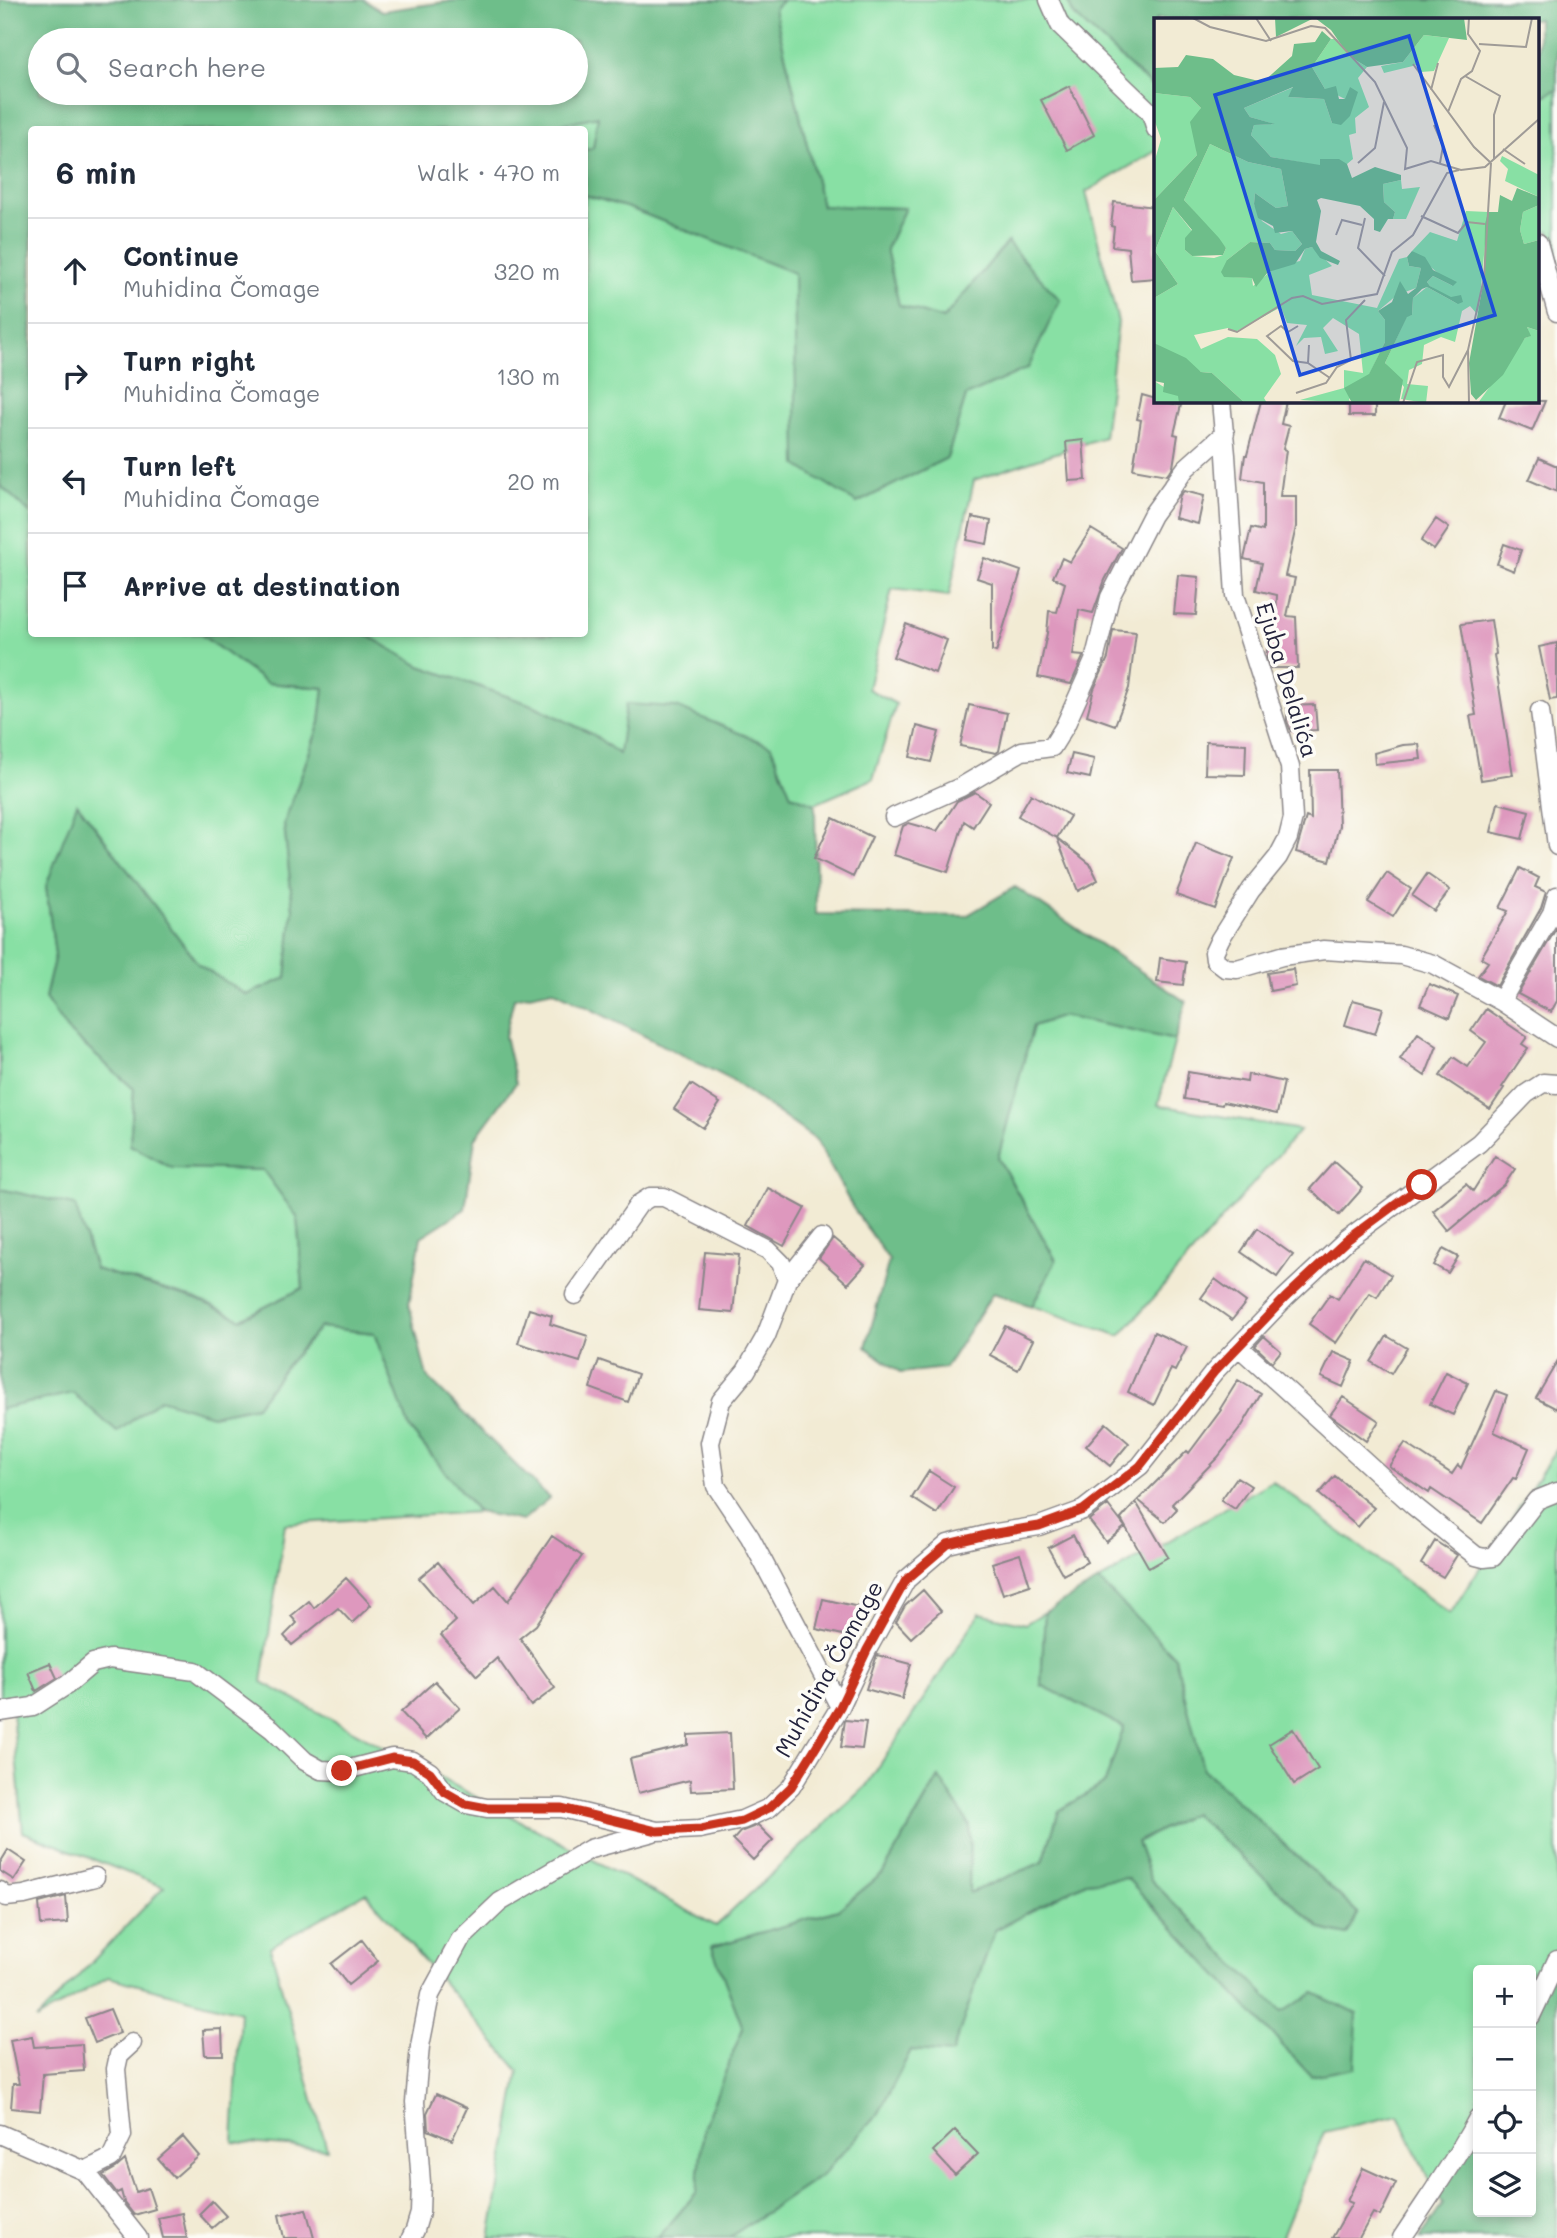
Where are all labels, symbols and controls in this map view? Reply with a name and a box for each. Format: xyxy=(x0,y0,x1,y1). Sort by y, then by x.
inset map xyxy=(1154,18,1540,402)
search box xyxy=(28,28,588,105)
icon: search xyxy=(52,48,90,86)
text: Search here xyxy=(108,50,266,84)
text: 6 min xyxy=(56,152,136,192)
text: Walk · 470 m xyxy=(417,157,560,187)
text: Continue xyxy=(123,239,239,273)
icon: ahead xyxy=(56,252,94,290)
text: 320 m xyxy=(494,256,560,286)
text: Muhidina Čomage xyxy=(123,273,320,303)
text: Turn right xyxy=(123,344,256,378)
icon: right xyxy=(56,357,94,395)
text: 130 m xyxy=(496,361,560,391)
text: Muhidina Čomage xyxy=(123,378,320,408)
text: Turn left xyxy=(123,449,236,483)
icon: left xyxy=(56,462,94,500)
text: 20 m xyxy=(507,466,560,496)
text: Muhidina Čomage xyxy=(123,483,320,513)
icon: arrive xyxy=(56,567,94,605)
text: Arrive at destination xyxy=(123,569,400,603)
street label: Ejuba Delalića xyxy=(1250,599,1326,761)
route start xyxy=(1406,1169,1437,1200)
street label: Muhidina Čomage xyxy=(767,1575,889,1762)
route end xyxy=(326,1755,357,1786)
map controls xyxy=(1473,1965,1536,2217)
button: + xyxy=(1473,1965,1536,2028)
button: − xyxy=(1473,2028,1536,2091)
button: locate xyxy=(1473,2091,1536,2154)
button: layers xyxy=(1473,2154,1536,2217)

